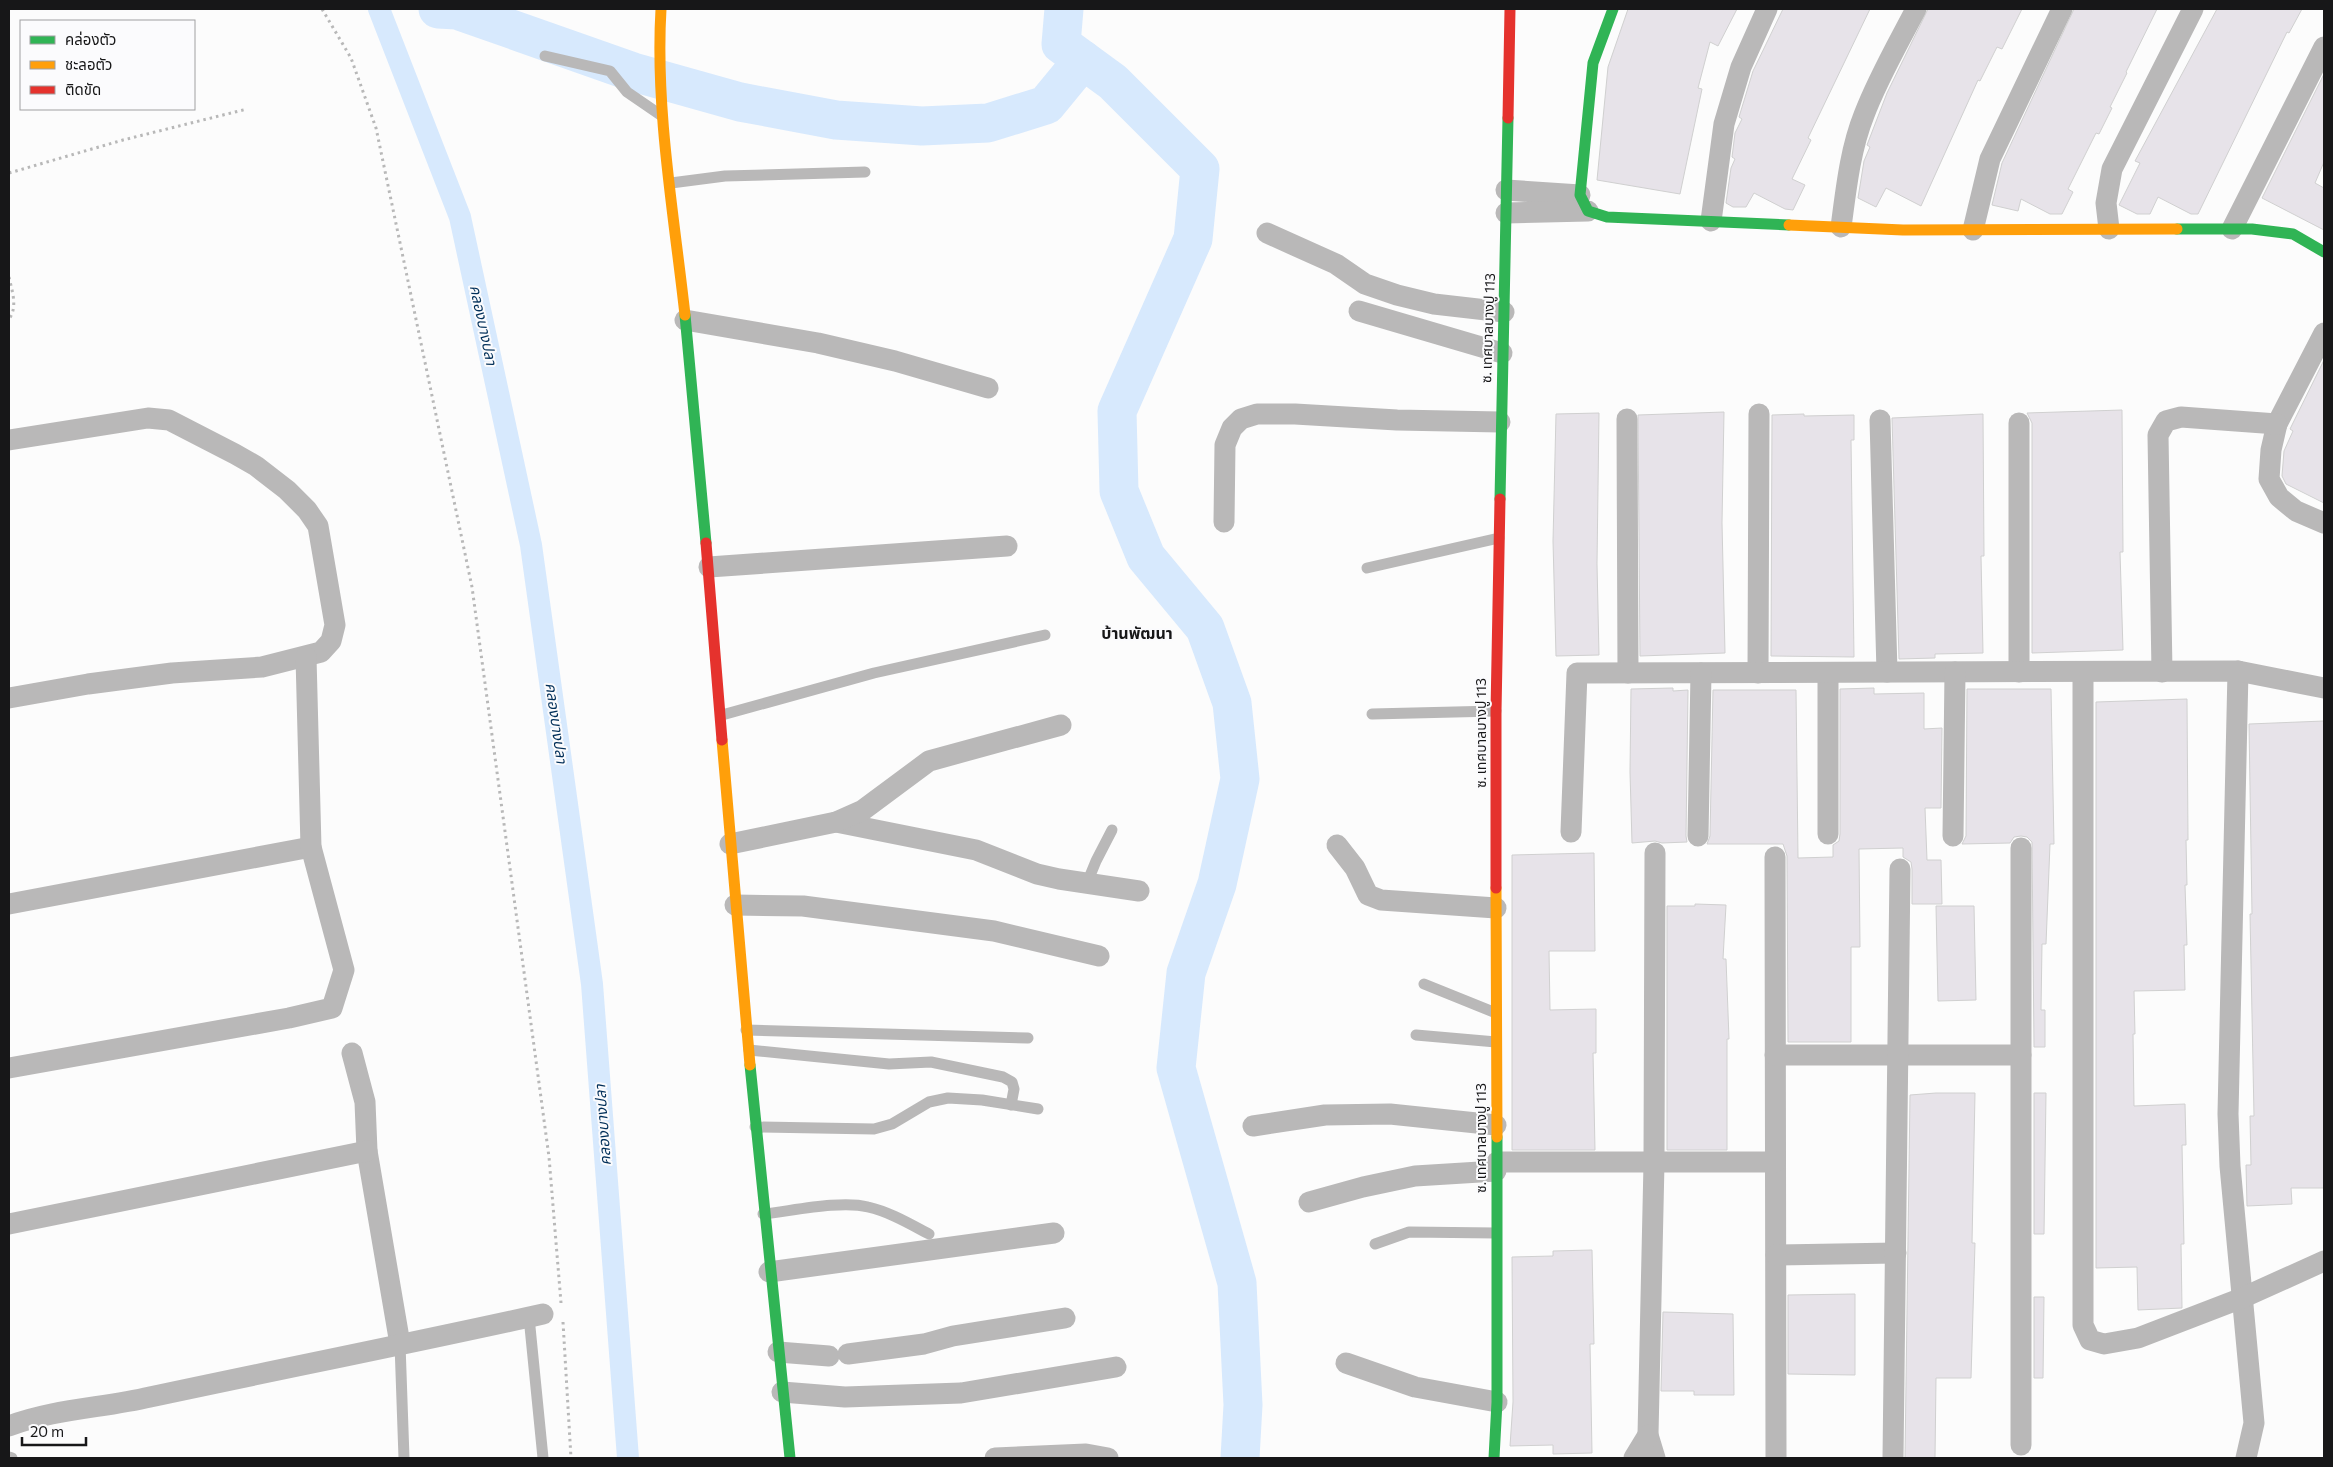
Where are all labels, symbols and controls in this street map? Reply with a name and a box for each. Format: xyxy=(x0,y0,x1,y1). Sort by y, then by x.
legend xyxy=(20,20,195,110)
text: คล่องตัว xyxy=(65,30,116,48)
text: ชะลอตัว xyxy=(65,55,112,73)
text: ติดขัด xyxy=(65,80,101,98)
street label: ซ. เทศบาลบางปู 113 xyxy=(1477,273,1499,383)
water label: คลองบางปลา xyxy=(467,283,501,367)
district label: บ้านพัฒนา xyxy=(1101,623,1173,642)
street label: ซ. เทศบาลบางปู 113 xyxy=(1472,678,1490,788)
water label: คลองบางปลา xyxy=(542,681,572,765)
water label: คลองบางปลา xyxy=(590,1083,614,1166)
street label: ซ. เทศบาลบางปู 113 xyxy=(1472,1083,1490,1193)
scale bar xyxy=(22,1414,86,1446)
text: 20 m xyxy=(30,1422,64,1440)

